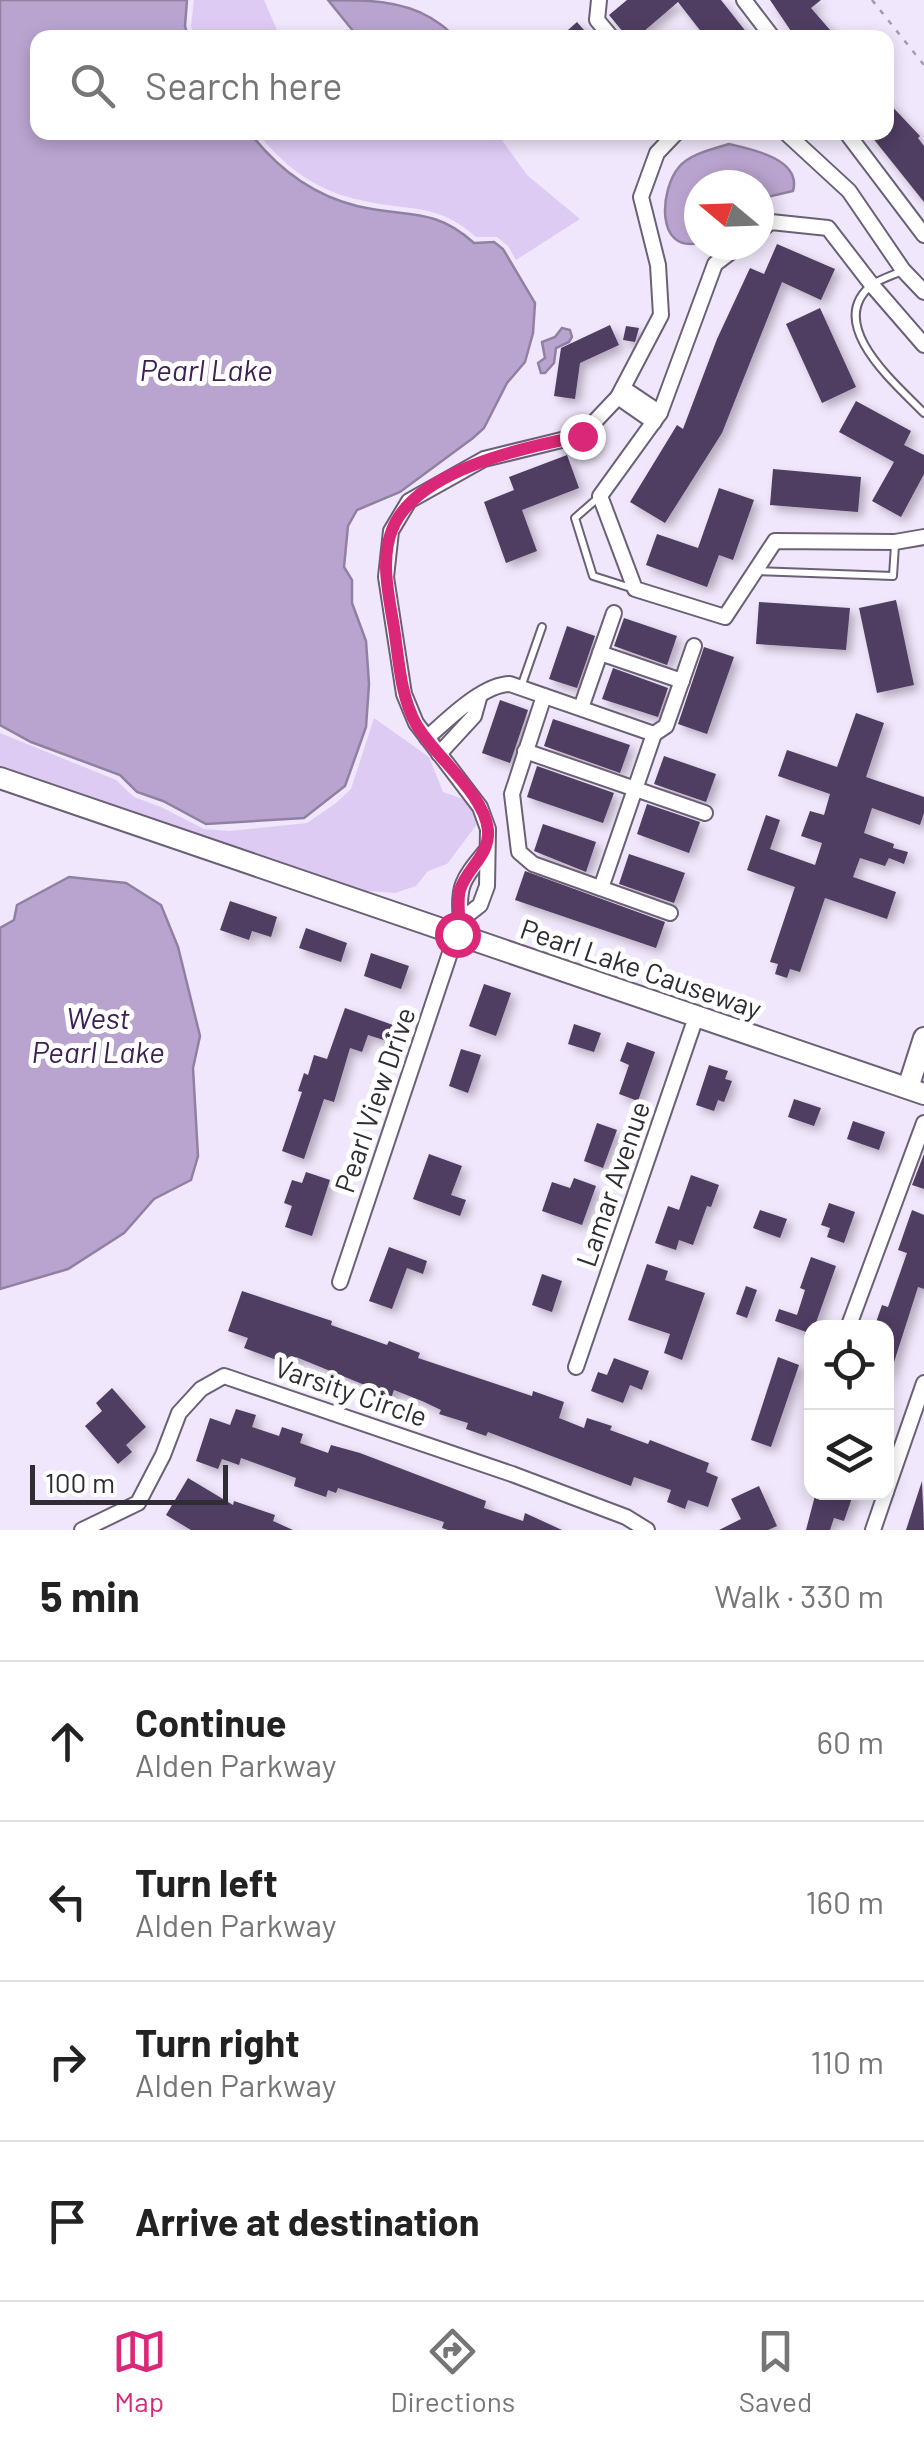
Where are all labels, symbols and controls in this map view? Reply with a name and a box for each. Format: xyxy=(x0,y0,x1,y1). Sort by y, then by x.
search box xyxy=(30,30,894,140)
icon: search xyxy=(65,58,120,113)
text: Search here xyxy=(145,62,343,108)
north arrow xyxy=(684,170,774,260)
water label: Pearl Lake xyxy=(139,351,273,387)
route end xyxy=(560,414,606,460)
street label: Pearl Lake Causeway xyxy=(516,911,766,1025)
route start xyxy=(435,912,481,958)
water label: West Pearl Lake xyxy=(31,999,165,1069)
street label: Pearl View Drive xyxy=(326,1003,422,1197)
street label: Lamar Avenue xyxy=(568,1097,656,1271)
map controls xyxy=(804,1320,894,1500)
button: locate xyxy=(804,1320,894,1410)
street label: Varsity Circle xyxy=(271,1349,432,1433)
button: layers xyxy=(804,1410,894,1500)
scale bar xyxy=(30,1460,228,1504)
text: 100 m xyxy=(45,1465,115,1499)
text: 5 min xyxy=(40,1570,140,1620)
text: Walk · 330 m xyxy=(714,1576,884,1614)
text: Continue xyxy=(135,1699,286,1745)
icon: ahead xyxy=(40,1714,95,1769)
text: 60 m xyxy=(817,1722,884,1760)
text: Alden Parkway xyxy=(135,1745,336,1783)
text: Turn left xyxy=(135,1859,278,1905)
icon: left xyxy=(40,1874,95,1929)
text: 160 m xyxy=(805,1882,884,1920)
text: Alden Parkway xyxy=(135,1905,336,1943)
text: Turn right xyxy=(135,2019,300,2065)
icon: right xyxy=(40,2034,95,2089)
text: 110 m xyxy=(811,2042,884,2080)
text: Alden Parkway xyxy=(135,2065,336,2103)
icon: arrive xyxy=(40,2194,95,2249)
text: Arrive at destination xyxy=(135,2198,480,2244)
tab: Map xyxy=(112,2324,167,2418)
tab: Directions xyxy=(390,2324,515,2418)
tab: Saved xyxy=(739,2324,812,2418)

